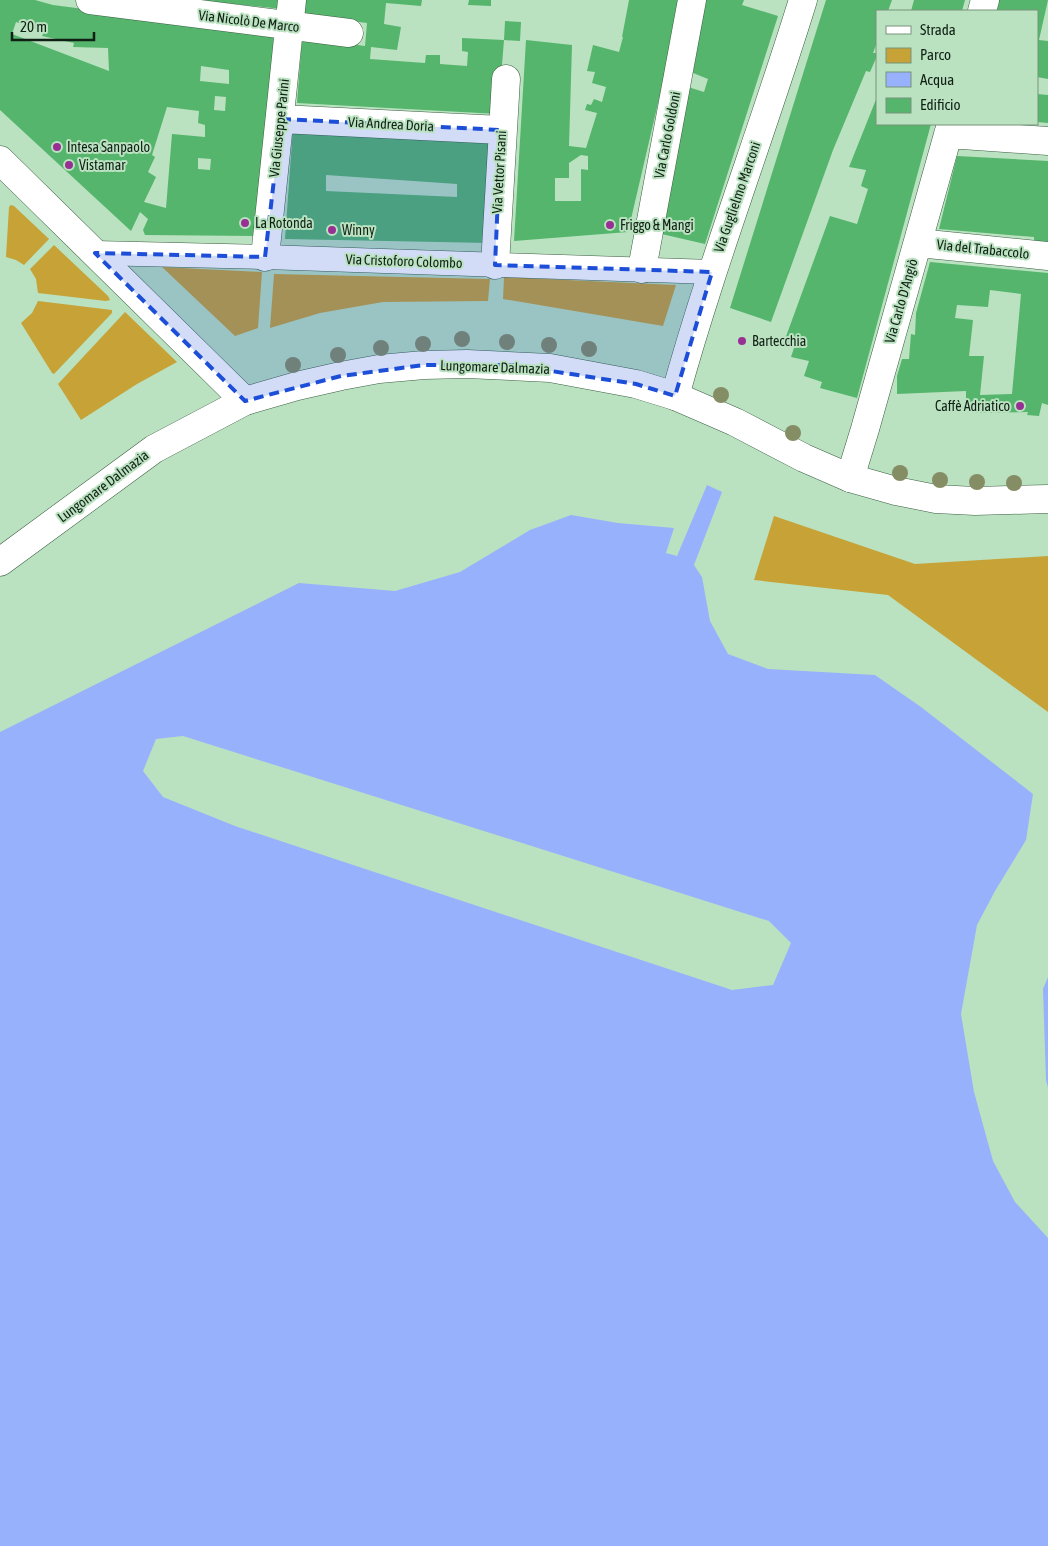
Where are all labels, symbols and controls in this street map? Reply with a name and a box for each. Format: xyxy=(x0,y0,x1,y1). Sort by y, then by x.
street label: Via Nicolò De Marco xyxy=(198,7,300,35)
scale bar xyxy=(12,10,95,42)
legend xyxy=(876,10,1038,125)
text: 20 m xyxy=(20,18,47,35)
text: Strada xyxy=(920,21,956,38)
text: Parco xyxy=(920,46,951,63)
text: Acqua xyxy=(920,71,954,88)
street label: Via Giuseppe Parini xyxy=(266,78,292,178)
street label: Via Carlo Goldoni xyxy=(651,90,683,180)
text: Edificio xyxy=(920,96,961,113)
street label: Via Andrea Doria xyxy=(348,114,434,134)
street label: Via Vettor Pisani xyxy=(489,130,509,214)
place label: Intesa Sanpaolo xyxy=(67,139,150,155)
street label: Via Guglielmo Marconi xyxy=(711,140,763,254)
marker: Intesa Sanpaolo xyxy=(51,141,63,153)
place label: Vistamar xyxy=(79,157,126,173)
marker: Vistamar xyxy=(63,159,75,171)
place label: La Rotonda xyxy=(255,215,313,231)
marker: La Rotonda xyxy=(239,217,251,229)
place label: Friggo & Mangi xyxy=(620,217,694,233)
marker: Friggo & Mangi xyxy=(604,219,616,231)
place label: Winny xyxy=(342,222,375,238)
marker: Winny xyxy=(326,224,338,236)
street label: Via del Trabaccolo xyxy=(936,236,1030,262)
street label: Via Cristoforo Colombo xyxy=(345,251,463,271)
street label: Via Carlo D'Angiò xyxy=(881,257,921,345)
place label: Bartecchia xyxy=(752,333,806,349)
marker: Bartecchia xyxy=(736,335,748,347)
street label: Lungomare Dalmazia xyxy=(440,357,550,377)
place label: Caffè Adriatico xyxy=(935,398,1010,414)
marker: Caffè Adriatico xyxy=(1014,400,1026,412)
street label: Lungomare Dalmazia xyxy=(54,447,152,525)

